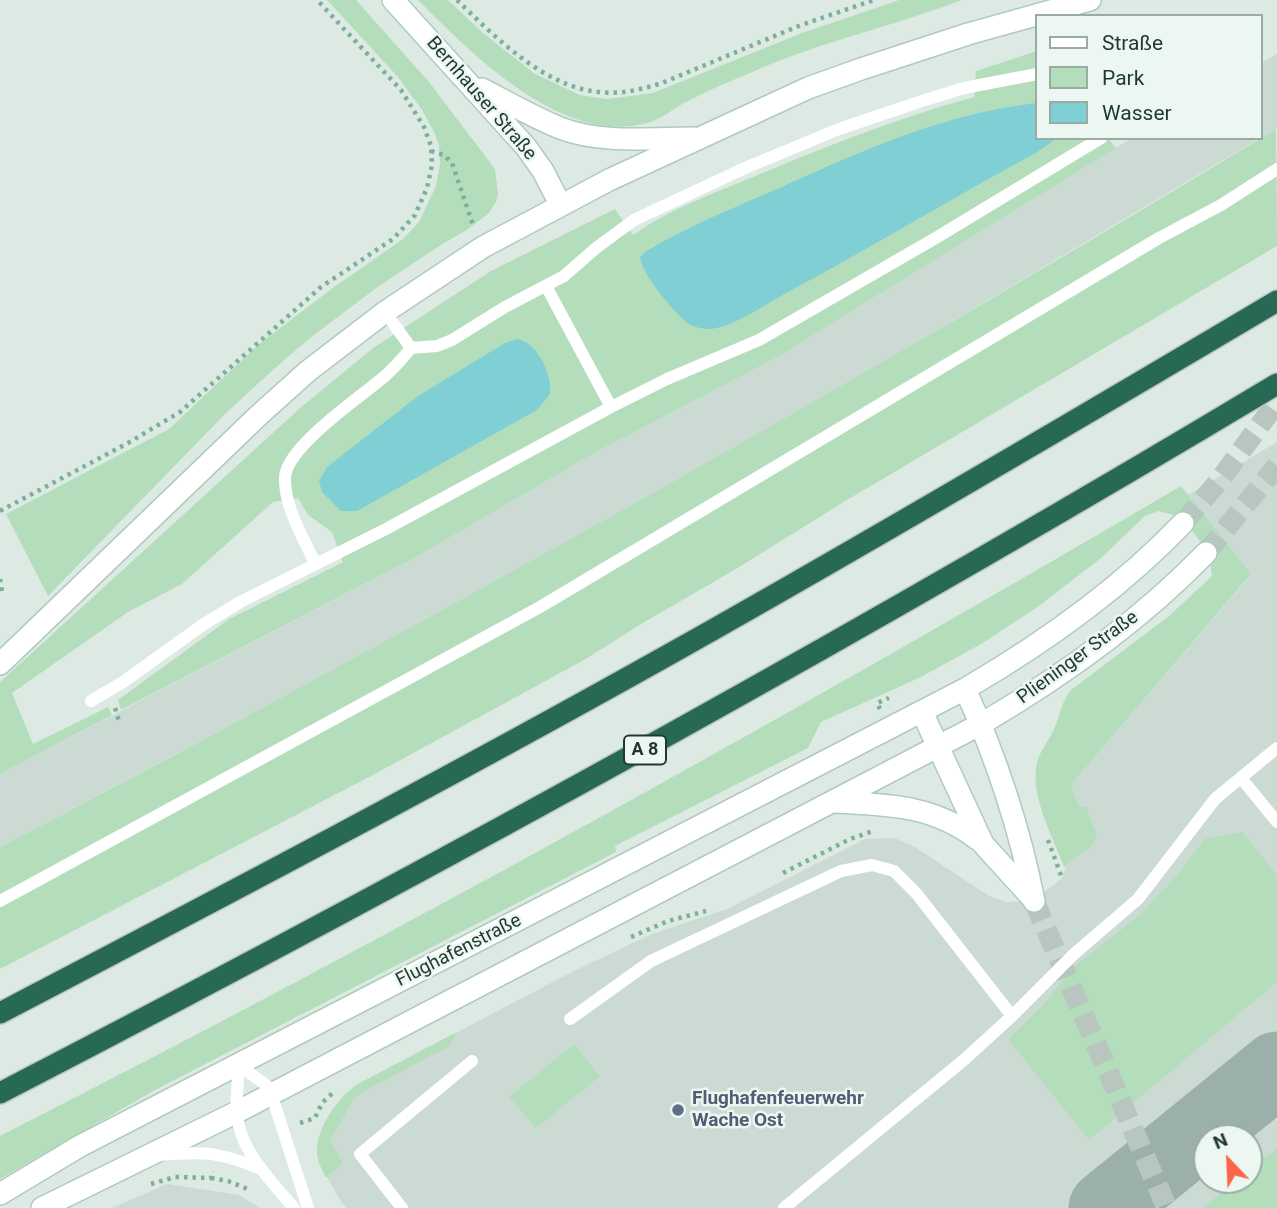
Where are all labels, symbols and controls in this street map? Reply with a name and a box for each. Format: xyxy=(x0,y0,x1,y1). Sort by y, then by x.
legend xyxy=(1036,14,1263,140)
text: Straße xyxy=(1102,31,1163,55)
street label: Bernhauser Straße xyxy=(421,32,541,166)
text: Park xyxy=(1102,66,1144,90)
text: Wasser xyxy=(1102,101,1172,125)
street label: Plieninger Straße xyxy=(1013,606,1143,710)
road number: A 8 xyxy=(624,736,666,764)
street label: Flughafenstraße xyxy=(392,910,526,992)
place label: Flughafenfeuerwehr Wache Ost xyxy=(692,1088,864,1132)
marker: Flughafenfeuerwehr Wache Ost xyxy=(670,1102,686,1118)
north arrow xyxy=(1193,1124,1263,1194)
text: N xyxy=(1210,1128,1231,1154)

